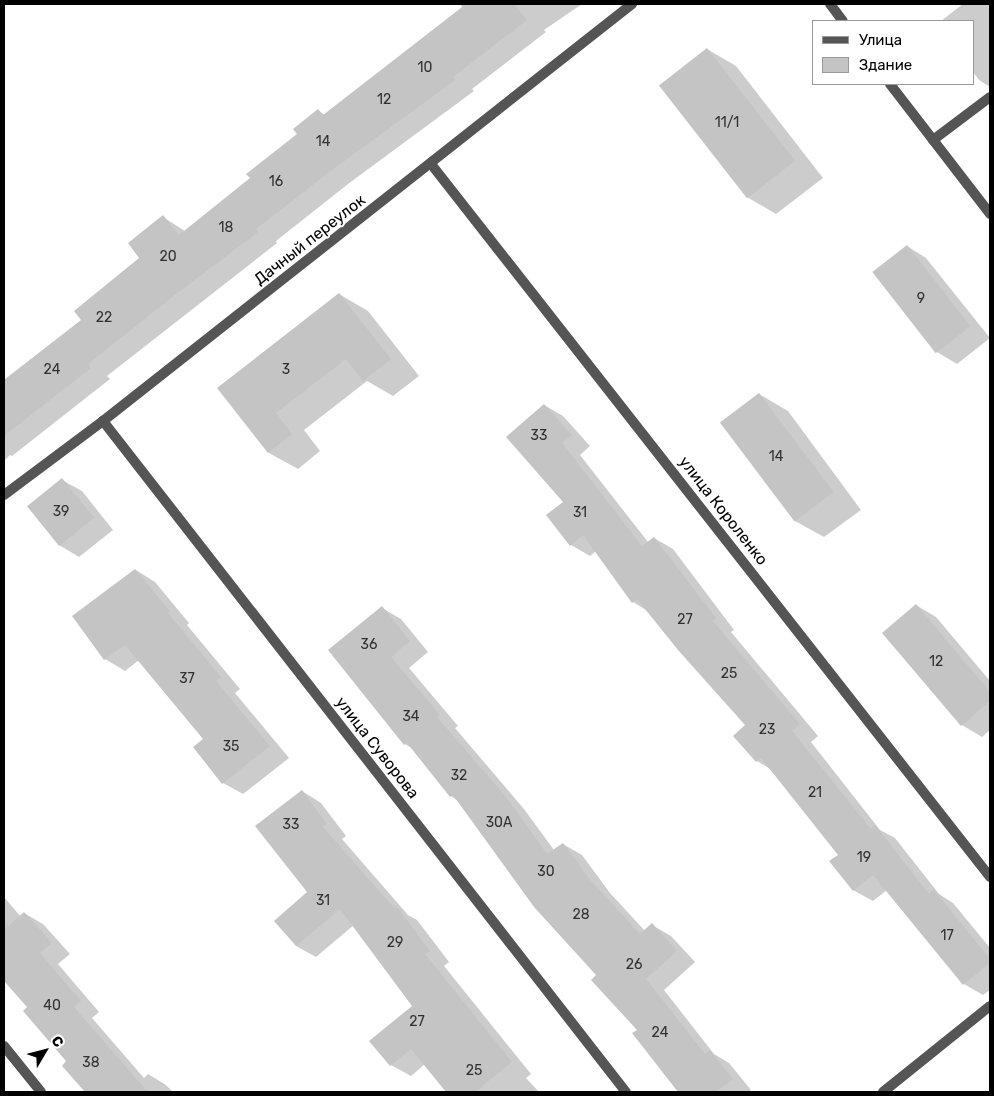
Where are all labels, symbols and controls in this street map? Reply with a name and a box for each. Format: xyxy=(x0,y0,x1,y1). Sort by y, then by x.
legend xyxy=(812,20,974,85)
text: Улица xyxy=(859,31,902,49)
text: Здание xyxy=(859,56,912,74)
house number: 10 xyxy=(418,60,432,76)
house number: 12 xyxy=(377,92,391,108)
house number: 11/1 xyxy=(715,115,739,131)
house number: 14 xyxy=(316,134,330,150)
house number: 16 xyxy=(269,174,283,190)
street label: Дачный переулок xyxy=(251,191,369,289)
house number: 18 xyxy=(219,220,233,236)
house number: 20 xyxy=(159,249,177,265)
house number: 9 xyxy=(917,291,925,307)
house number: 22 xyxy=(96,310,112,326)
house number: 24 xyxy=(44,362,60,378)
house number: 3 xyxy=(282,362,290,378)
house number: 33 xyxy=(531,428,547,444)
house number: 14 xyxy=(769,449,783,465)
street label: улица Короленко xyxy=(675,453,771,569)
house number: 39 xyxy=(53,504,69,520)
house number: 31 xyxy=(573,505,587,521)
house number: 27 xyxy=(677,612,693,628)
house number: 36 xyxy=(361,637,377,653)
house number: 12 xyxy=(929,654,943,670)
house number: 25 xyxy=(721,666,737,682)
house number: 37 xyxy=(179,671,195,687)
street label: улица Суворова xyxy=(331,693,423,803)
house number: 34 xyxy=(402,709,420,725)
house number: 23 xyxy=(759,722,775,738)
house number: 35 xyxy=(223,739,239,755)
house number: 32 xyxy=(451,768,467,784)
house number: 21 xyxy=(808,785,822,801)
house number: 30А xyxy=(486,815,512,831)
house number: 33 xyxy=(283,817,299,833)
house number: 19 xyxy=(857,850,871,866)
house number: 30 xyxy=(537,864,555,880)
house number: 31 xyxy=(316,893,330,909)
house number: 28 xyxy=(572,907,590,923)
house number: 17 xyxy=(940,928,954,944)
house number: 29 xyxy=(387,935,403,951)
house number: 26 xyxy=(626,957,642,973)
house number: 40 xyxy=(43,998,61,1014)
house number: 27 xyxy=(409,1014,425,1030)
house number: 24 xyxy=(652,1025,668,1041)
north arrow xyxy=(20,1026,70,1076)
text: С xyxy=(48,1033,67,1051)
house number: 38 xyxy=(82,1055,100,1071)
house number: 25 xyxy=(466,1063,482,1079)

